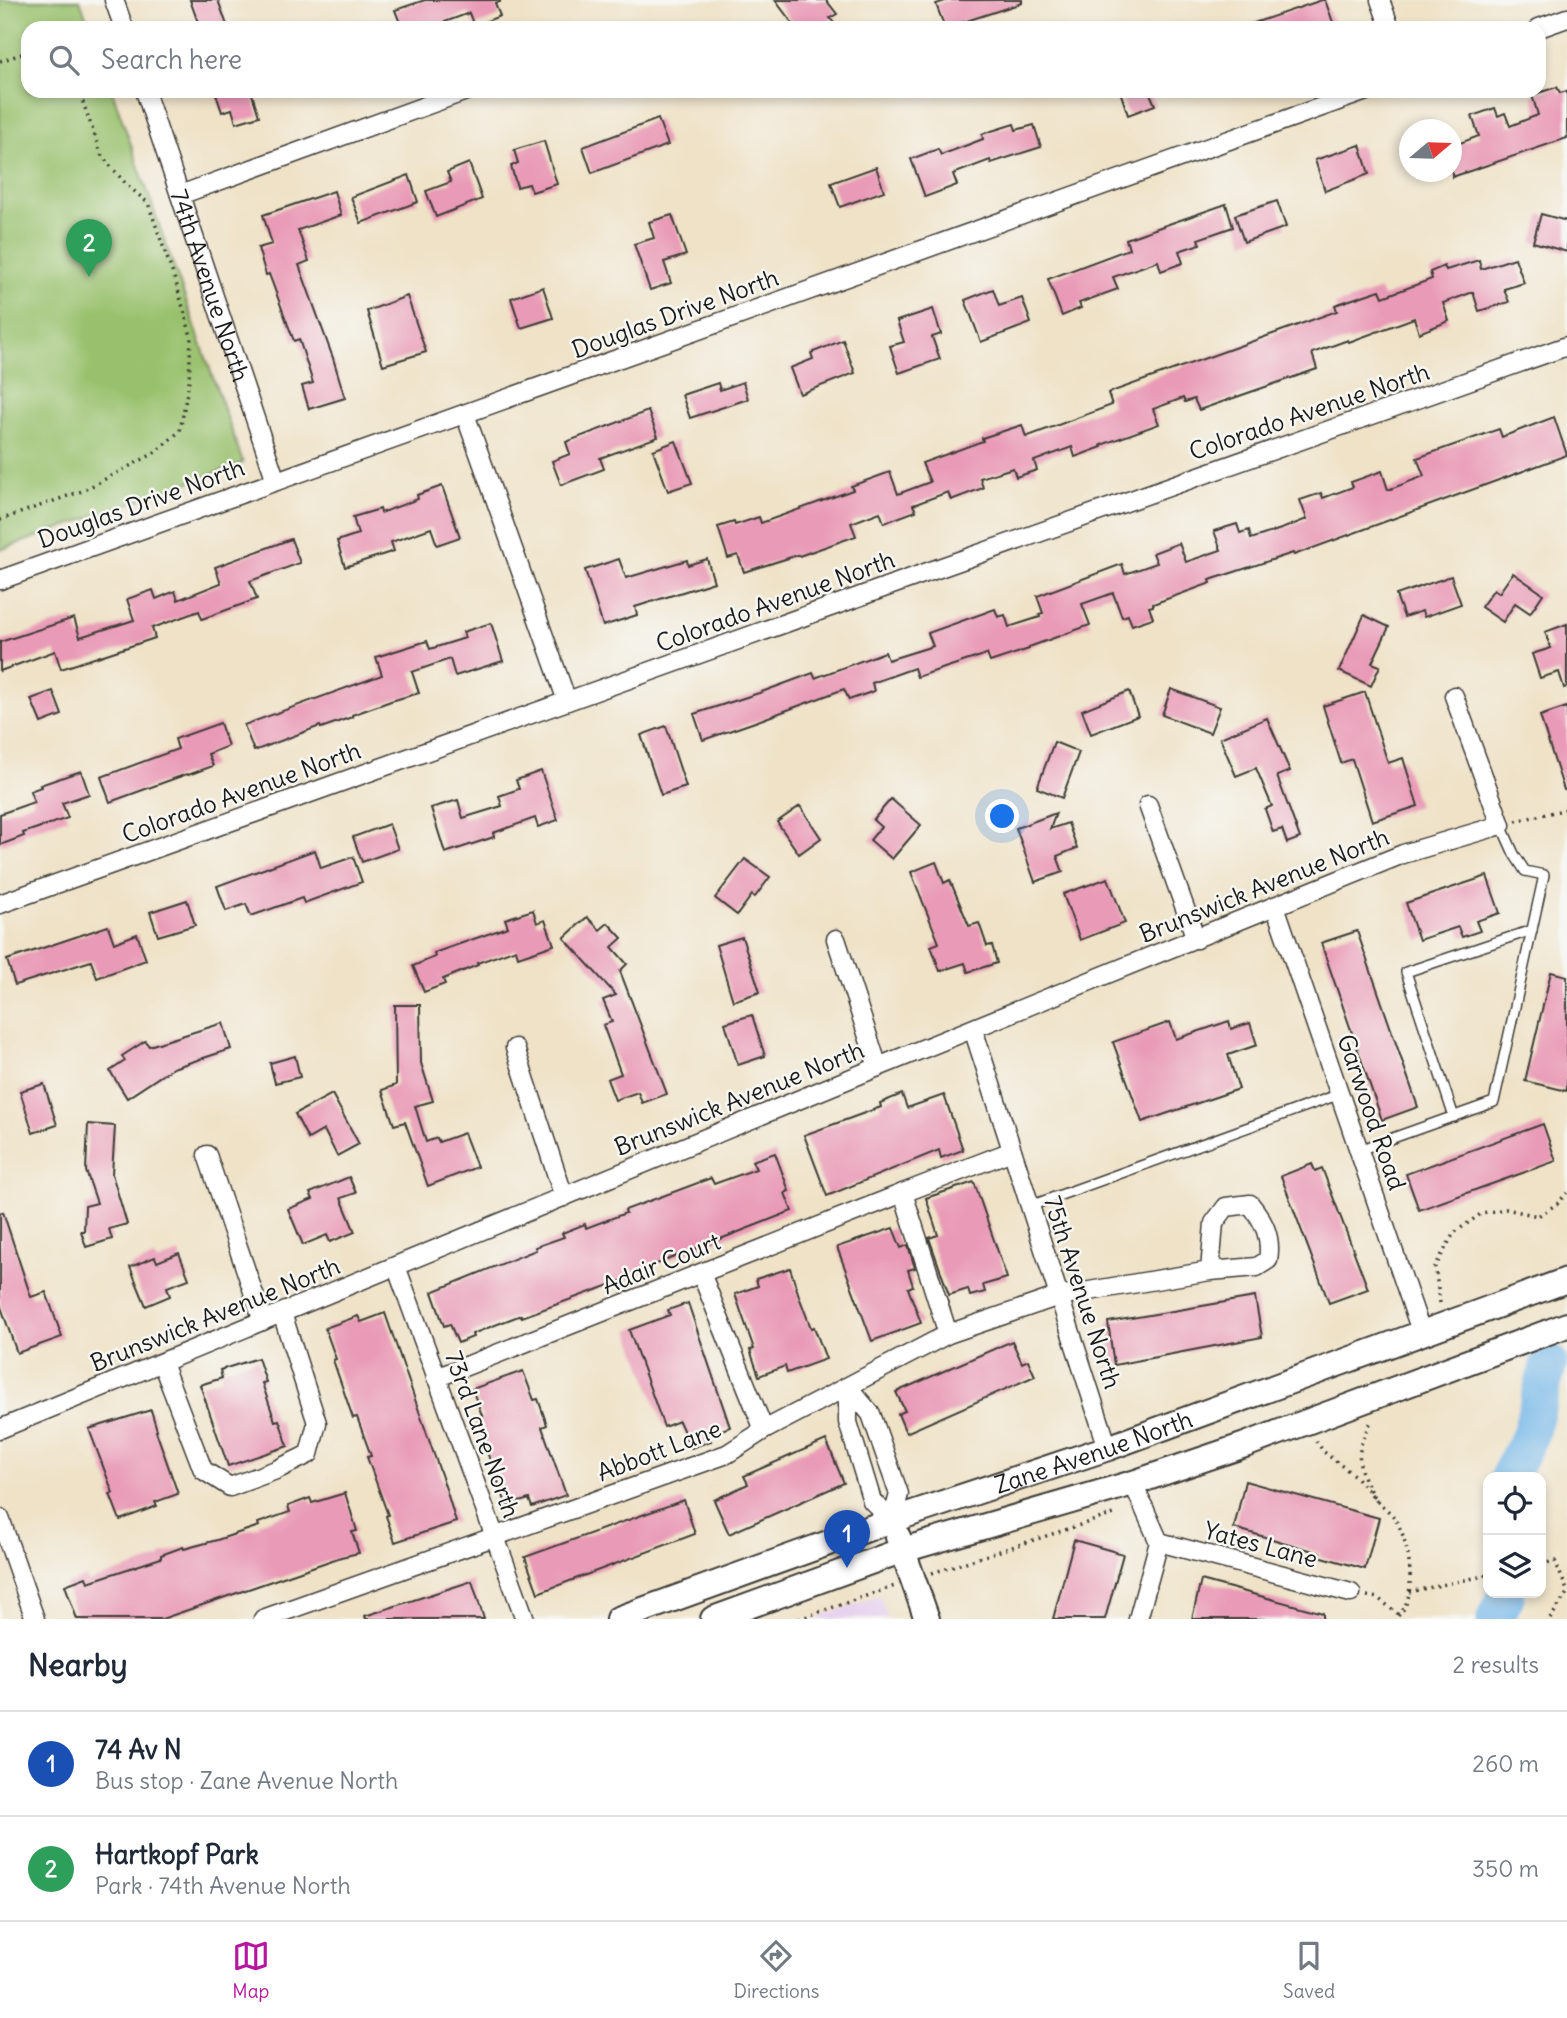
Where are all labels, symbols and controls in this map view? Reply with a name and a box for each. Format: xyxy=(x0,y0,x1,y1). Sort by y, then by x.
search box xyxy=(21,21,1546,98)
icon: search xyxy=(45,41,83,79)
text: Search here xyxy=(101,43,242,76)
north arrow xyxy=(1399,119,1462,182)
street label: 74th Avenue North xyxy=(164,185,256,385)
pin: 2 xyxy=(66,219,112,277)
street label: Douglas Drive North xyxy=(568,262,782,364)
street label: Colorado Avenue North xyxy=(1185,356,1433,466)
street label: Douglas Drive North xyxy=(34,452,248,554)
street label: Colorado Avenue North xyxy=(651,544,899,658)
street label: Colorado Avenue North xyxy=(117,735,365,849)
your location xyxy=(985,799,1019,833)
street label: Brunswick Avenue North xyxy=(1135,821,1393,949)
street label: Garwood Road xyxy=(1331,1030,1413,1194)
street label: Brunswick Avenue North xyxy=(610,1034,868,1162)
street label: 75th Avenue North xyxy=(1038,1192,1128,1392)
street label: Adair Court xyxy=(597,1226,725,1300)
street label: Brunswick Avenue North xyxy=(86,1250,344,1378)
street label: 73rd Lane North xyxy=(439,1346,527,1522)
street label: Zane Avenue North xyxy=(991,1403,1196,1500)
street label: Abbott Lane xyxy=(593,1413,725,1487)
map controls xyxy=(1483,1472,1546,1598)
button: locate xyxy=(1483,1472,1546,1535)
pin: 1 xyxy=(824,1510,870,1568)
street label: Yates Lane xyxy=(1201,1514,1321,1574)
button: layers xyxy=(1483,1535,1546,1598)
text: Nearby xyxy=(28,1646,128,1684)
text: 2 results xyxy=(1453,1650,1539,1679)
text: 74 Av N xyxy=(95,1733,182,1766)
text: 1 xyxy=(46,1749,56,1778)
text: 260 m xyxy=(1472,1749,1539,1778)
text: Bus stop · Zane Avenue North xyxy=(95,1766,398,1795)
text: Hartkopf Park xyxy=(95,1838,259,1871)
text: 2 xyxy=(45,1854,57,1883)
text: 350 m xyxy=(1472,1854,1539,1883)
text: Park · 74th Avenue North xyxy=(95,1871,351,1900)
tab: Map xyxy=(232,1937,270,2003)
tab: Directions xyxy=(734,1937,819,2003)
tab: Saved xyxy=(1283,1937,1335,2003)

